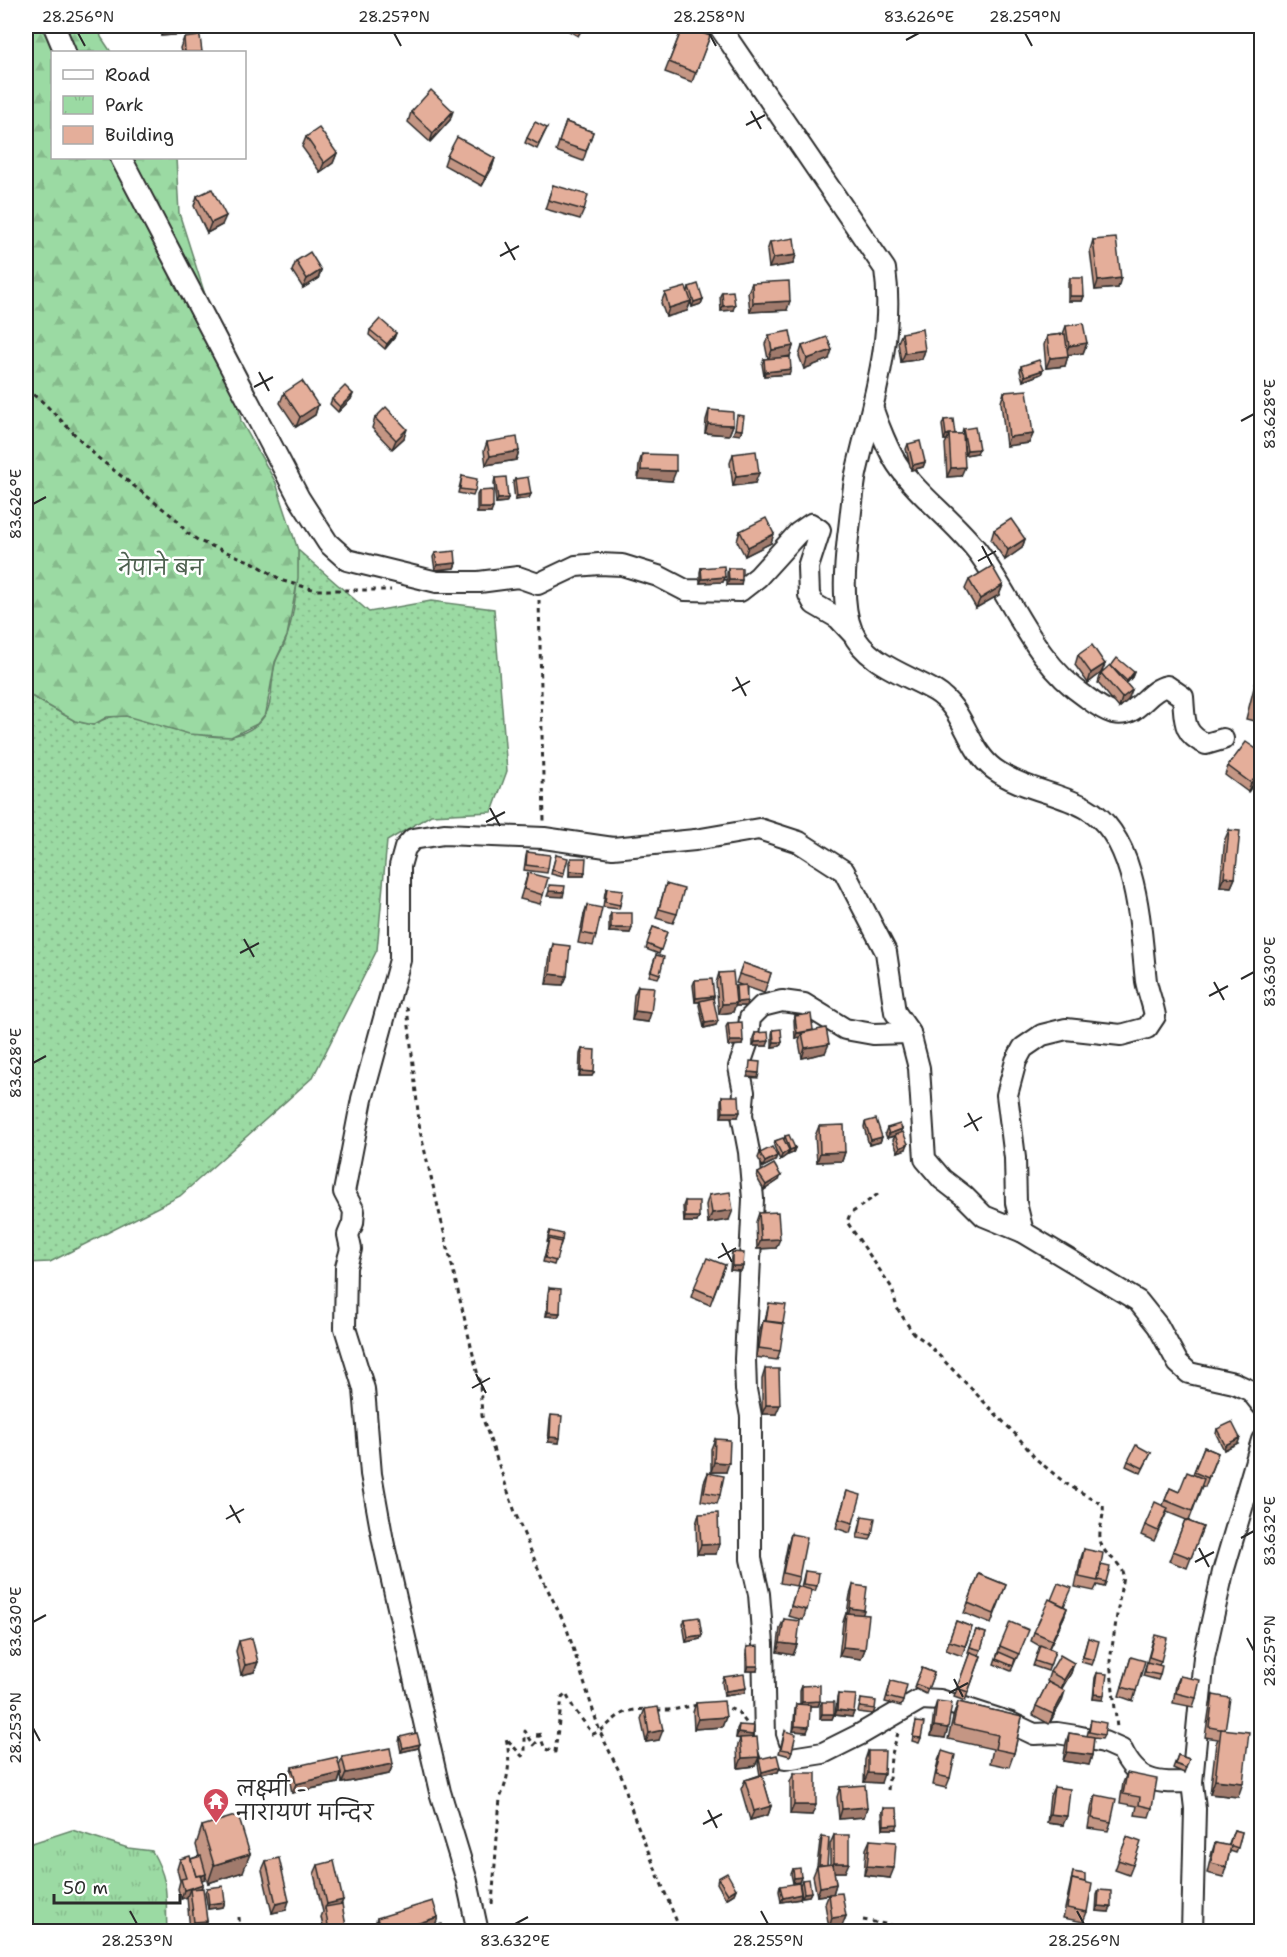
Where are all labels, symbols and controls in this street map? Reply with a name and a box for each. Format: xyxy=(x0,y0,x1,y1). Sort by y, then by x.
text: 28.256°N xyxy=(42,7,114,27)
text: 28.257°N xyxy=(358,7,430,27)
text: 28.258°N xyxy=(673,7,745,27)
text: 83.626°E xyxy=(884,7,954,27)
text: 28.259°N xyxy=(989,7,1061,27)
legend xyxy=(51,51,246,159)
text: Road xyxy=(105,63,150,87)
text: Park xyxy=(105,93,144,117)
text: Building xyxy=(105,123,174,147)
text: 83.628°E xyxy=(1260,379,1280,449)
text: 83.626°E xyxy=(6,469,26,539)
park label: नेपाने बन xyxy=(117,550,205,582)
text: 83.630°E xyxy=(1260,937,1280,1007)
text: 83.628°E xyxy=(6,1028,26,1098)
text: 83.632°E xyxy=(1260,1496,1280,1566)
text: 83.630°E xyxy=(6,1587,26,1657)
text: 28.257°N xyxy=(1260,1615,1280,1687)
text: 28.253°N xyxy=(6,1692,26,1764)
place label: लक्ष्मी - नारायण मन्दिर xyxy=(235,1773,375,1827)
temple icon: लक्ष्मी - नारायण मन्दिर xyxy=(201,1786,231,1824)
scale bar xyxy=(54,1867,180,1905)
text: 50 m xyxy=(63,1876,108,1900)
text: 28.253°N xyxy=(101,1931,173,1951)
text: 83.632°E xyxy=(480,1931,550,1951)
text: 28.255°N xyxy=(733,1931,803,1951)
text: 28.256°N xyxy=(1048,1931,1120,1951)

